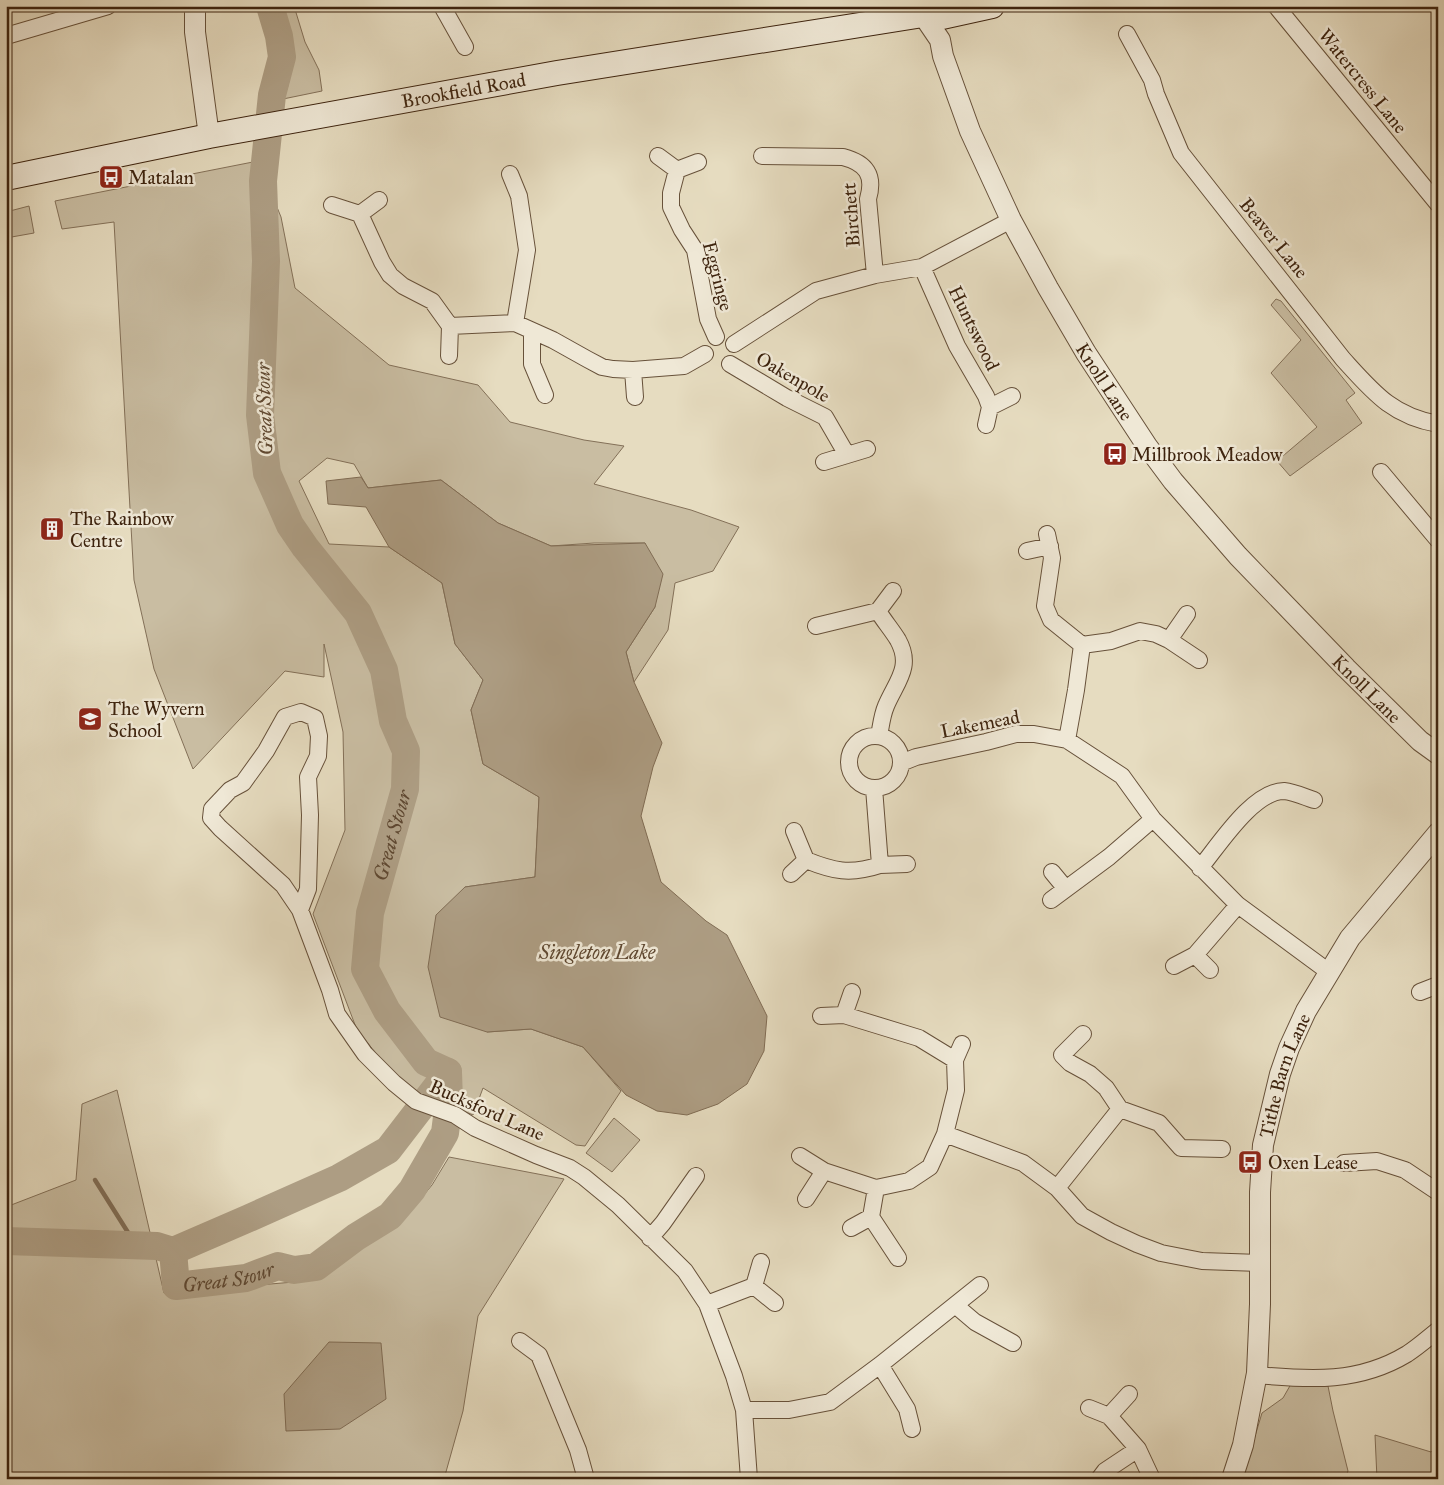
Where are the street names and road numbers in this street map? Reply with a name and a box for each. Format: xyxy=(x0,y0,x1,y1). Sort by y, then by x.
street label: Watercress Lane xyxy=(1314,24,1412,138)
street label: Brookfield Road xyxy=(400,67,528,112)
street label: Birchett xyxy=(837,182,865,248)
street label: Beaver Lane xyxy=(1235,193,1313,283)
street label: Eggringe xyxy=(697,239,738,313)
street label: Huntswood xyxy=(944,282,1005,375)
street label: Knoll Lane xyxy=(1071,339,1139,425)
street label: Oakenpole xyxy=(752,347,834,407)
street label: Knoll Lane xyxy=(1328,649,1406,728)
street label: Lakemead xyxy=(939,705,1022,743)
street label: Tithe Barn Lane xyxy=(1254,1009,1315,1140)
street label: Bucksford Lane xyxy=(426,1074,548,1146)

